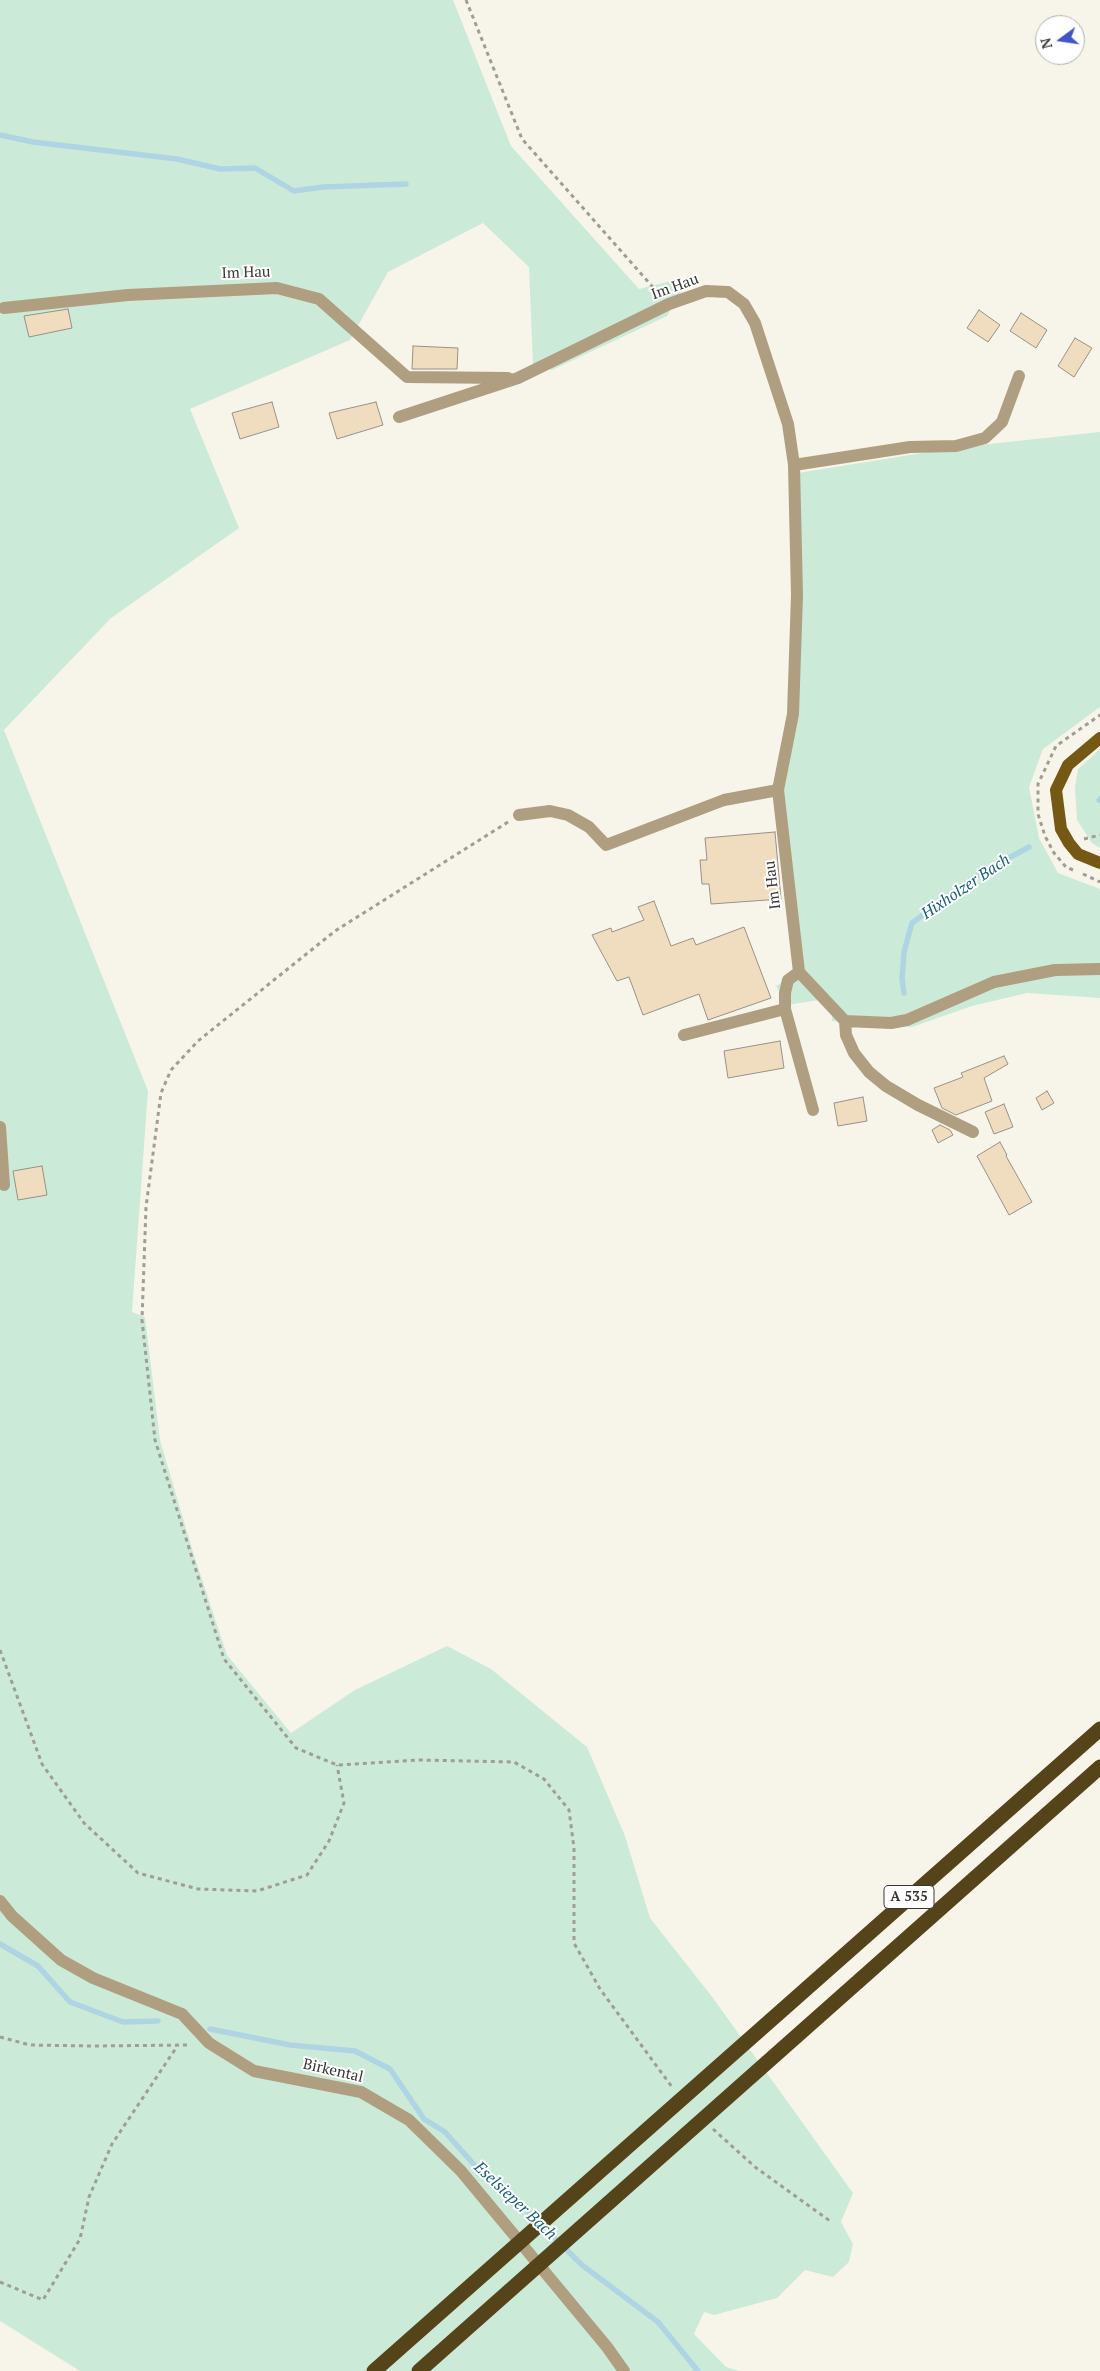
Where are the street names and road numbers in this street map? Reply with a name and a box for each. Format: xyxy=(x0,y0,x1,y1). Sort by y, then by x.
street label: Im Hau xyxy=(221,263,271,283)
street label: Im Hau xyxy=(649,270,701,304)
street label: Im Hau xyxy=(761,860,785,910)
road number: A 535 xyxy=(884,1885,934,1908)
street label: Birkental xyxy=(301,2055,365,2087)

